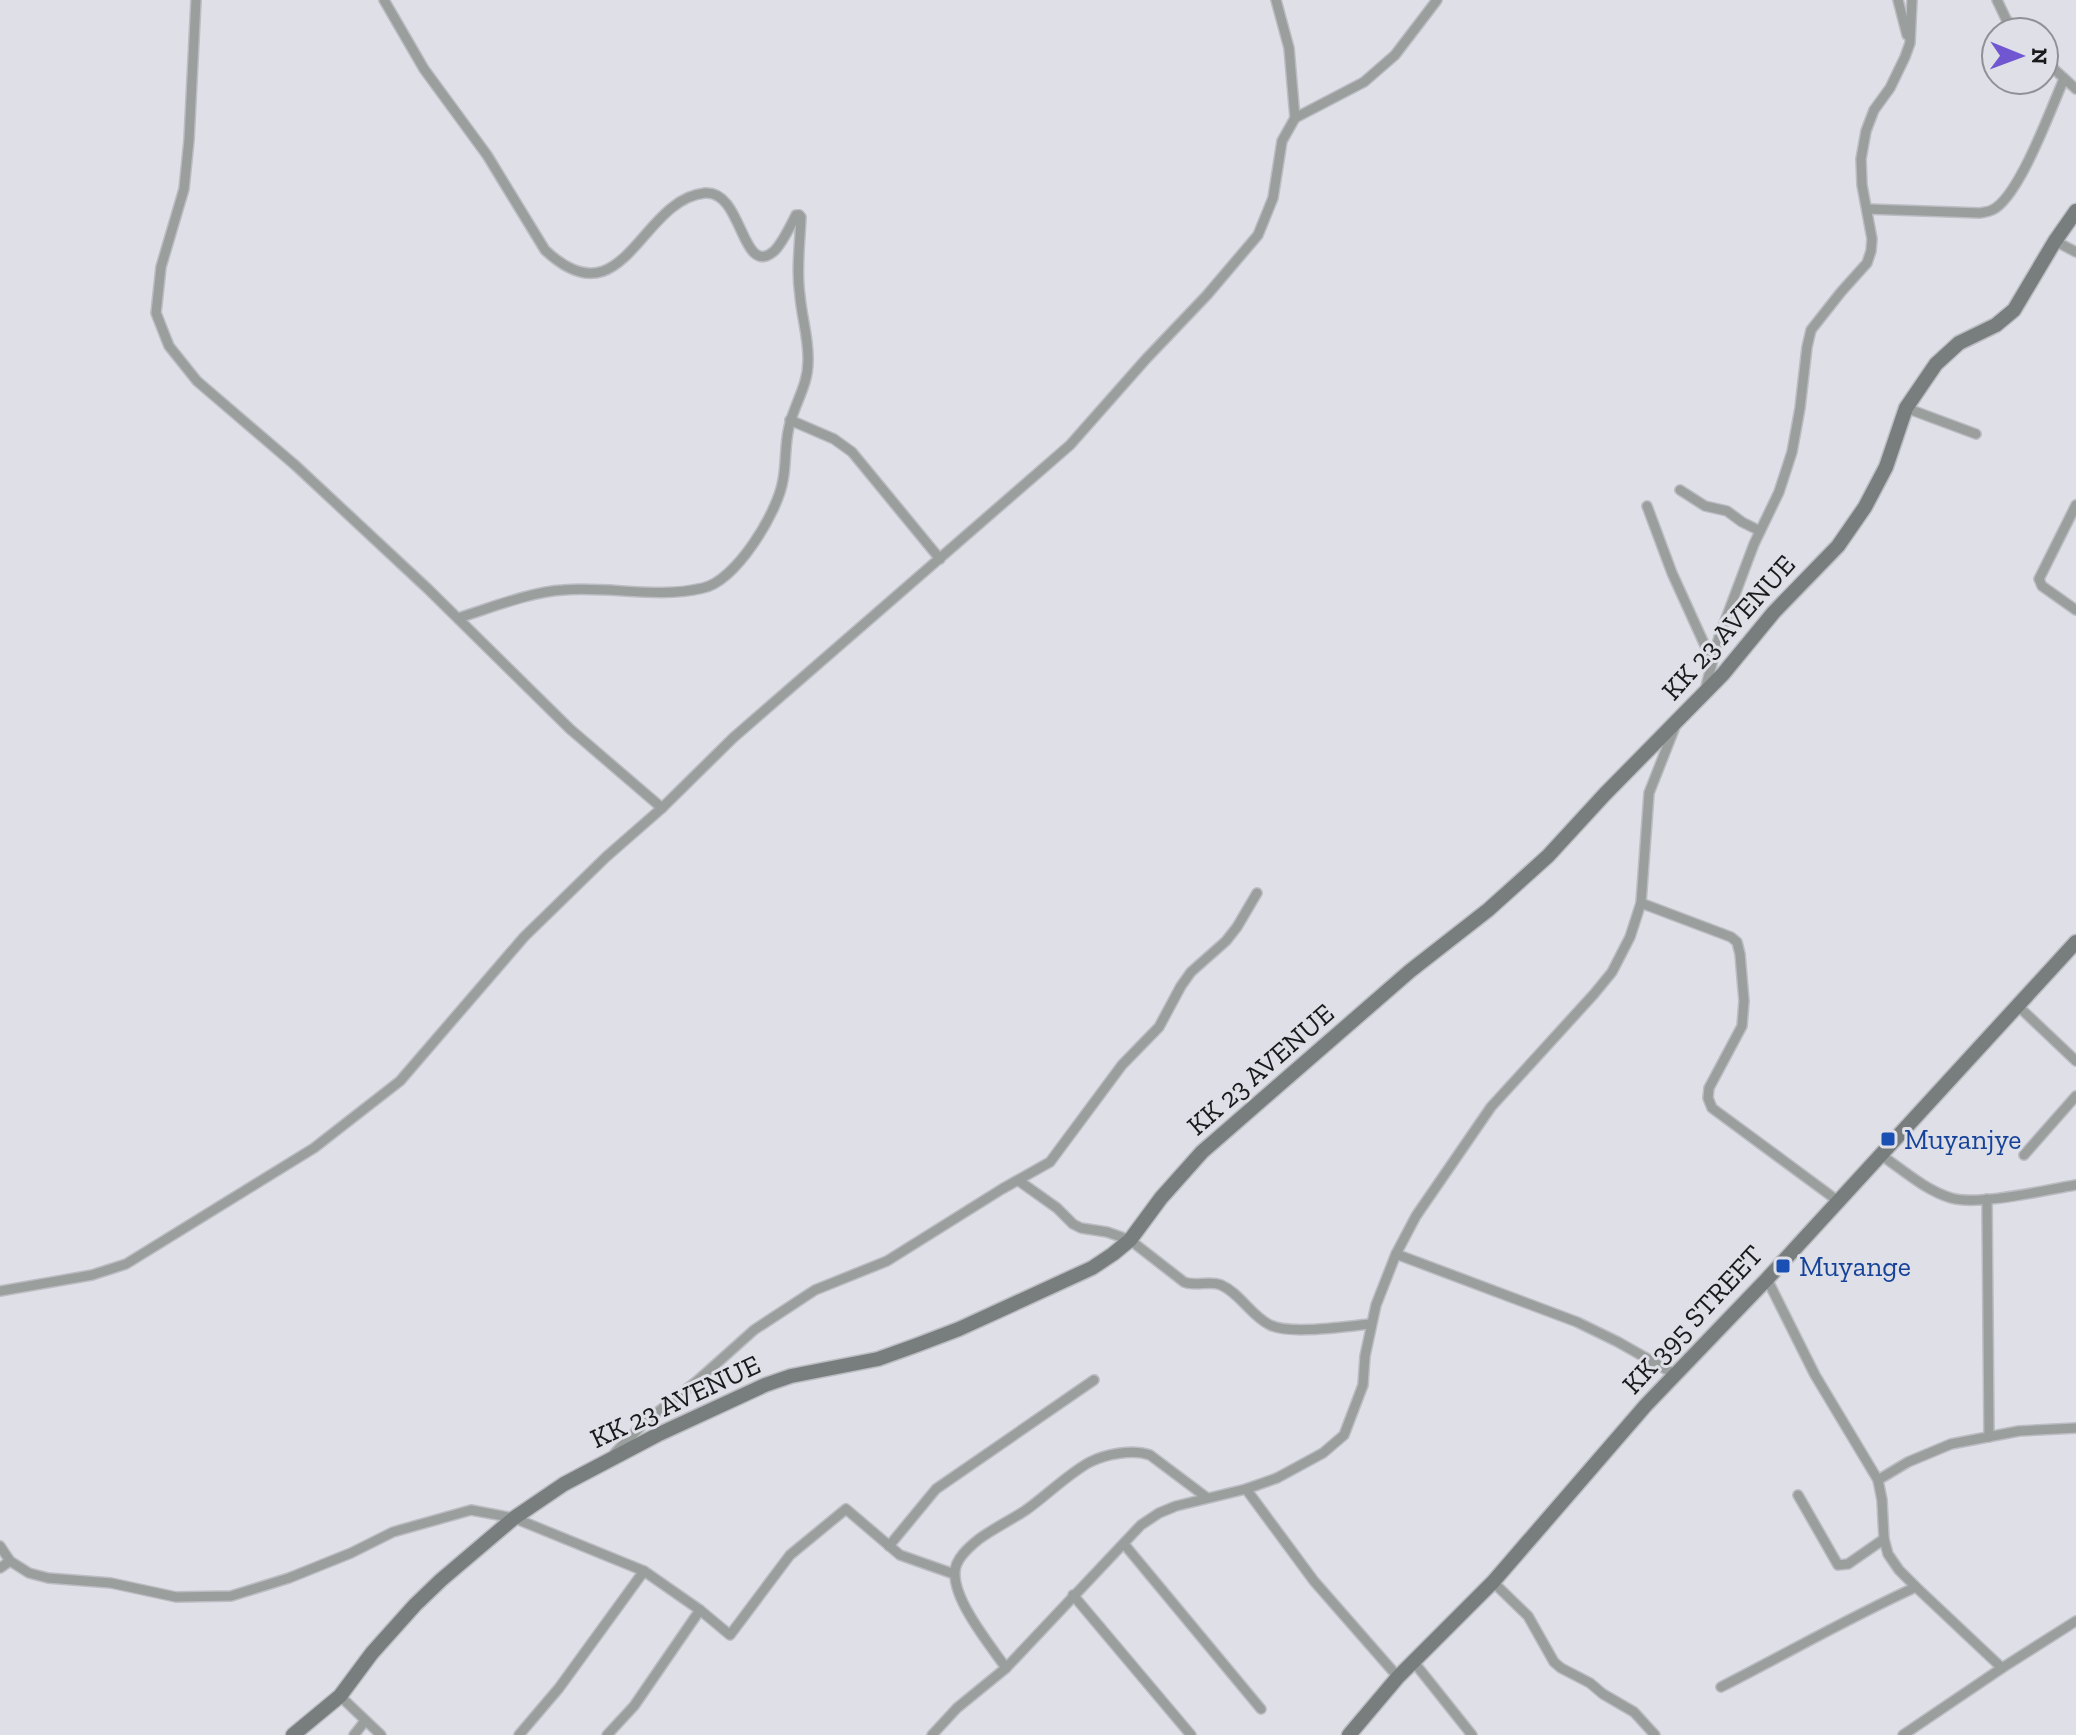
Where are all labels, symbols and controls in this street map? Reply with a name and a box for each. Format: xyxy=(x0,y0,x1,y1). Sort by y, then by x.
north arrow xyxy=(1980,16,2060,96)
text: N xyxy=(2026,48,2053,65)
street label: KK 23 AVENUE xyxy=(1655,548,1802,707)
street label: KK 23 AVENUE xyxy=(1180,997,1340,1142)
place label: Muyanjye xyxy=(1904,1123,2022,1156)
marker: Muyanjye xyxy=(1879,1130,1897,1148)
street label: KK 395 STREET xyxy=(1615,1238,1770,1400)
place label: Muyange xyxy=(1799,1250,1911,1283)
marker: Muyange xyxy=(1774,1257,1792,1275)
street label: KK 23 AVENUE xyxy=(585,1348,765,1455)

